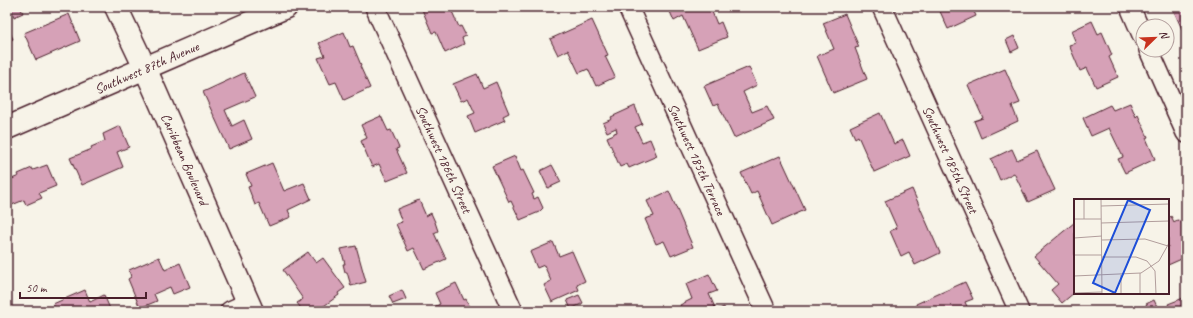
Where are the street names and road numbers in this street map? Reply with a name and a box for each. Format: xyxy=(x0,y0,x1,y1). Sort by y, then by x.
street label: Southwest 87th Avenue xyxy=(92,37,203,98)
street label: Southwest 185th Terrace xyxy=(664,101,730,219)
street label: Southwest 186th Street xyxy=(412,103,476,217)
street label: Southwest 185th Street xyxy=(919,103,982,217)
street label: Caribbean Boulevard xyxy=(157,111,213,210)

